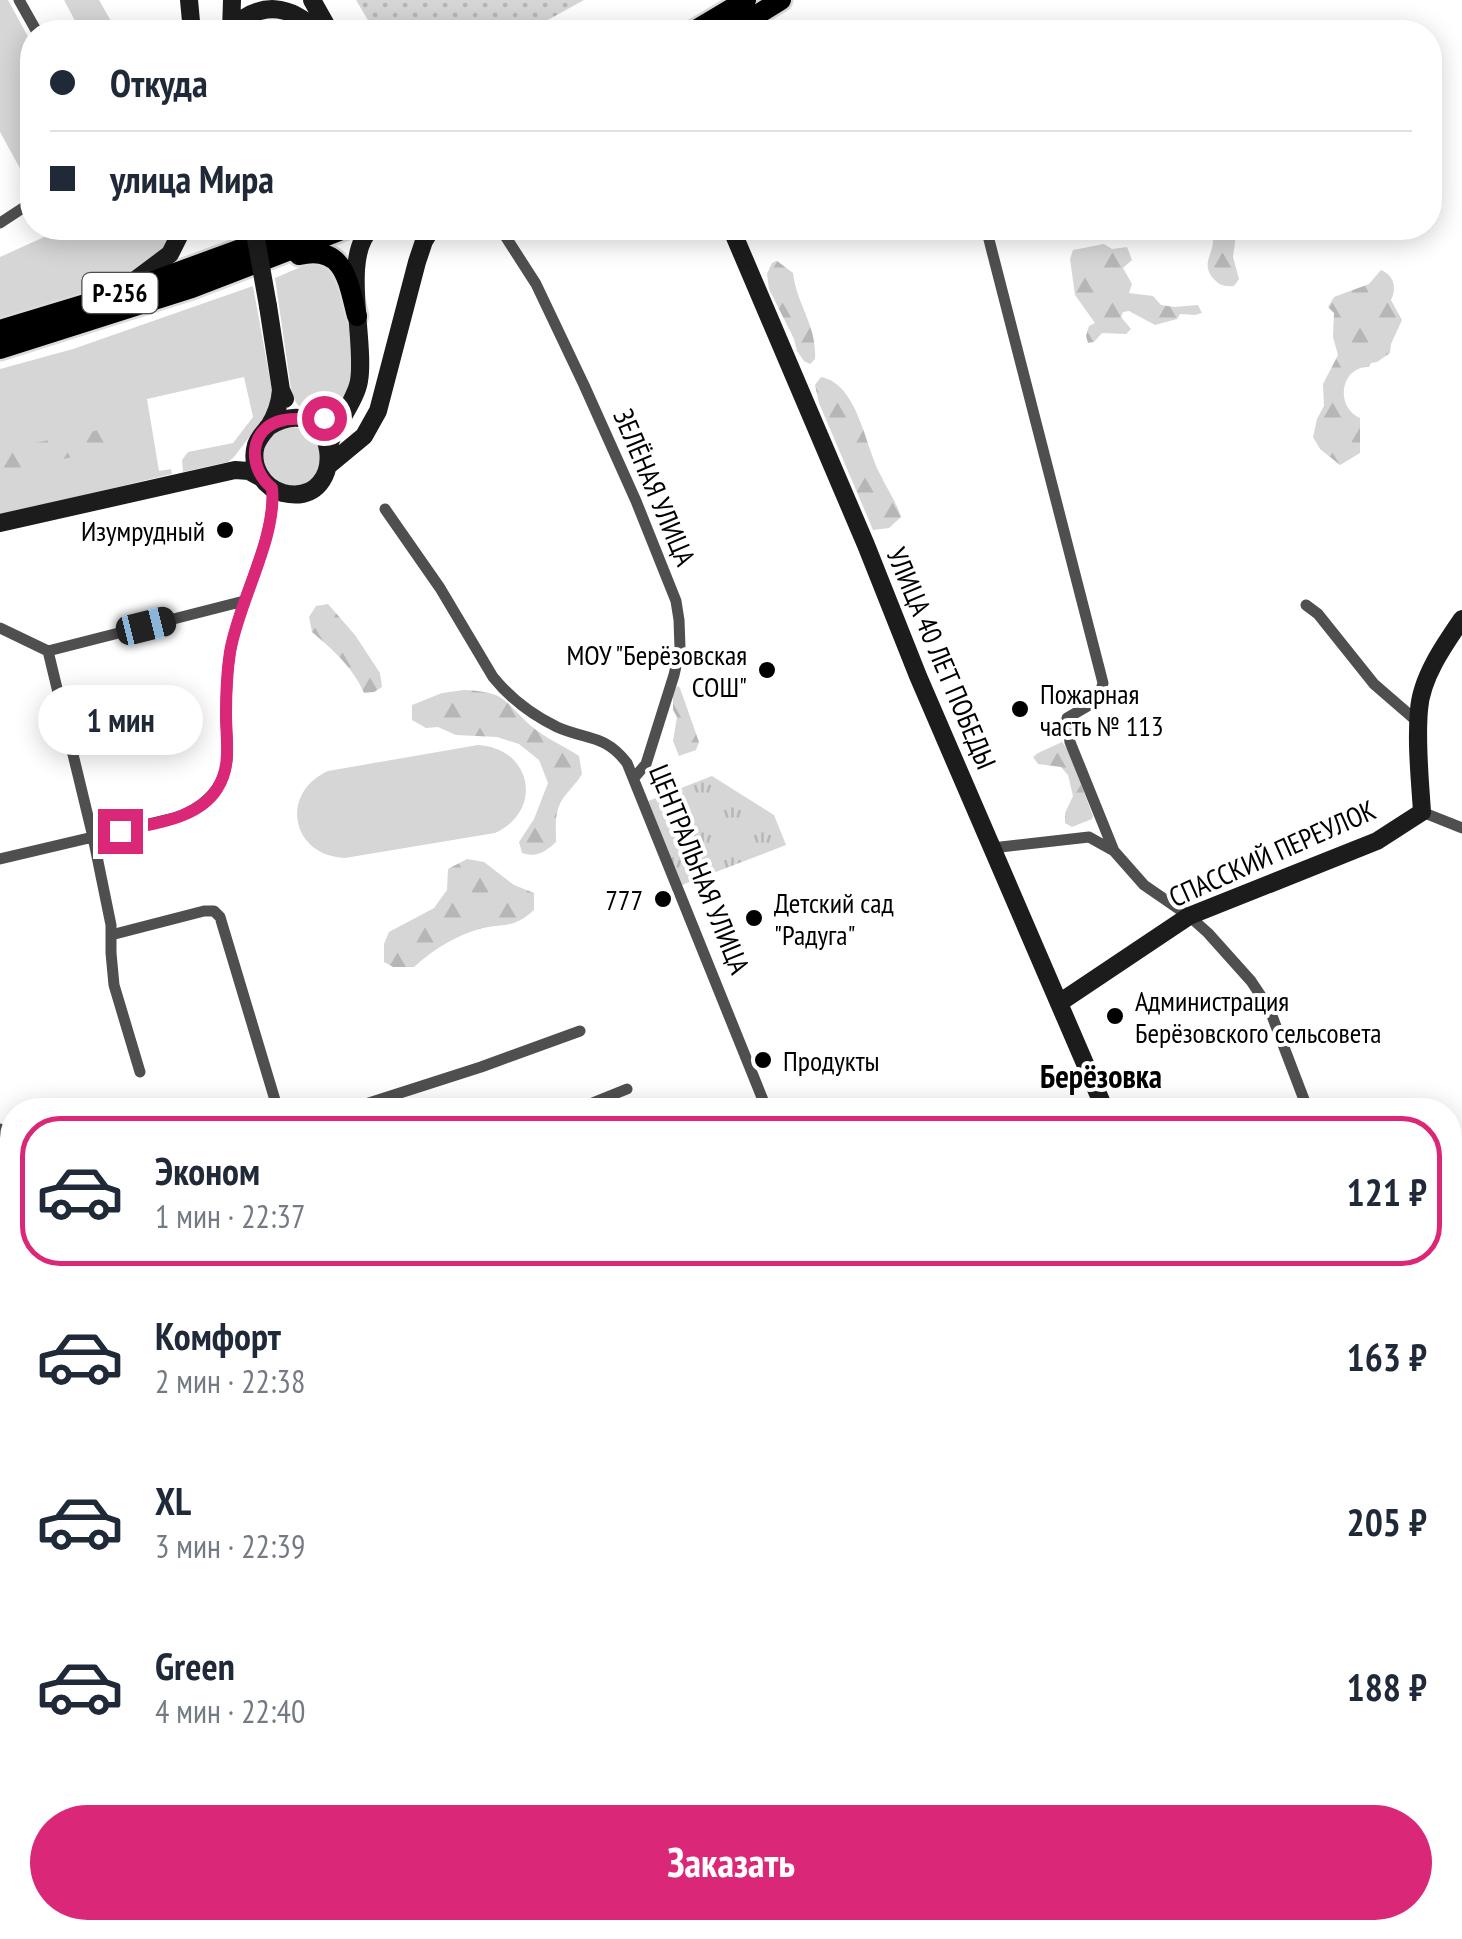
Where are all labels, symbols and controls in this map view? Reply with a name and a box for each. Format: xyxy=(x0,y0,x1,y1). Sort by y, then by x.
text: Откуда xyxy=(110,58,208,107)
text: улица Мира xyxy=(110,154,274,203)
road number: Р-256 xyxy=(82,273,158,313)
route start xyxy=(302,396,347,441)
street label: ЗЕЛЁНАЯ УЛИЦА xyxy=(605,403,705,572)
place label: Изумрудный xyxy=(81,512,205,549)
marker: Изумрудный xyxy=(214,519,236,541)
street label: УЛИЦА 40 ЛЕТ ПОБЕДЫ xyxy=(879,542,1005,774)
car xyxy=(113,604,179,648)
place label: МОУ "Берёзовская СОШ" xyxy=(566,636,747,705)
marker: МОУ "Берёзовская СОШ" xyxy=(756,659,778,681)
place label: Пожарная часть № 113 xyxy=(1040,675,1164,744)
callout: 1 мин xyxy=(38,686,202,756)
marker: Пожарная часть № 113 xyxy=(1009,698,1031,720)
text: 1 мин xyxy=(86,699,155,741)
street label: ЦЕНТРАЛЬНАЯ УЛИЦА xyxy=(641,759,759,980)
street label: СПАССКИЙ ПЕРЕУЛОК xyxy=(1163,791,1381,915)
route end xyxy=(98,809,143,854)
place label: 777 xyxy=(605,881,643,918)
place label: Детский сад "Радуга" xyxy=(774,884,894,953)
marker: 777 xyxy=(652,888,674,910)
marker: Детский сад "Радуга" xyxy=(743,907,765,929)
place label: Администрация Берёзовского сельсовета xyxy=(1135,982,1382,1051)
marker: Администрация Берёзовского сельсовета xyxy=(1104,1005,1126,1027)
place label: Продукты xyxy=(783,1042,880,1079)
marker: Продукты xyxy=(752,1049,774,1071)
district label: Берёзовка xyxy=(1040,1055,1162,1097)
icon: car xyxy=(35,1146,125,1236)
text: Эконом xyxy=(155,1146,260,1195)
text: 121 ₽ xyxy=(1347,1167,1427,1216)
text: 1 мин · 22:37 xyxy=(155,1195,305,1237)
icon: car xyxy=(35,1311,125,1401)
text: Комфорт xyxy=(155,1311,281,1360)
text: 163 ₽ xyxy=(1347,1332,1427,1381)
text: 2 мин · 22:38 xyxy=(155,1360,305,1402)
icon: car xyxy=(35,1476,125,1566)
text: XL xyxy=(155,1476,191,1525)
text: 205 ₽ xyxy=(1347,1497,1427,1546)
text: 3 мин · 22:39 xyxy=(155,1525,305,1567)
icon: car xyxy=(35,1641,125,1731)
text: Green xyxy=(155,1641,235,1690)
text: 188 ₽ xyxy=(1347,1662,1427,1711)
text: 4 мин · 22:40 xyxy=(155,1690,305,1732)
button: Заказать xyxy=(30,1805,1432,1920)

